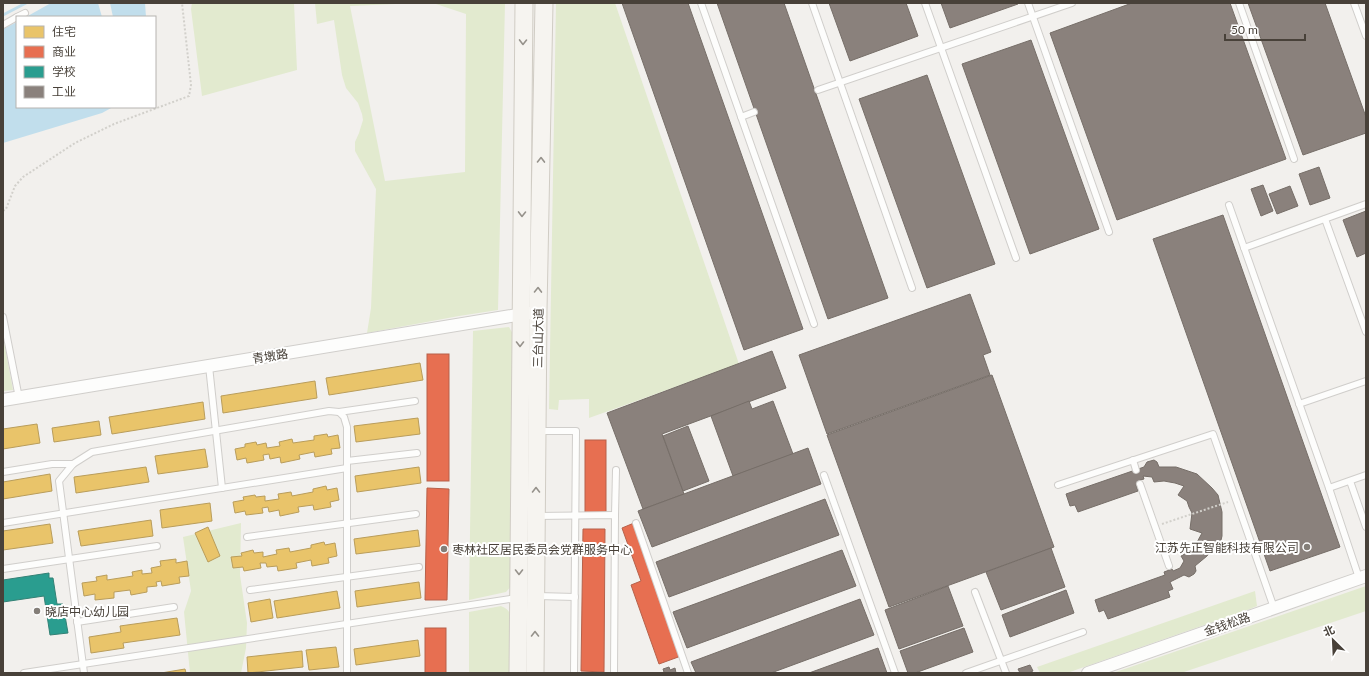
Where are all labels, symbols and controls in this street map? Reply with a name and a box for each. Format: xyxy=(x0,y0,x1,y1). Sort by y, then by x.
legend xyxy=(16,16,156,108)
scale bar xyxy=(1225,16,1305,42)
text: 50 m xyxy=(1231,22,1258,37)
text: 住宅 xyxy=(52,24,76,39)
one-way arrow xyxy=(519,39,527,45)
text: 商业 xyxy=(52,44,76,59)
text: 学校 xyxy=(52,64,76,79)
text: 工业 xyxy=(52,84,76,99)
one-way arrow xyxy=(537,157,545,163)
one-way arrow xyxy=(518,211,526,217)
one-way arrow xyxy=(534,287,542,293)
street label: 三台山大道 xyxy=(530,308,546,368)
one-way arrow xyxy=(516,341,525,347)
street label: 青墩路 xyxy=(251,346,289,366)
one-way arrow xyxy=(532,487,540,493)
place label: 江苏先正智能科技有限公司 xyxy=(1155,540,1299,555)
place label: 枣林社区居民委员会党群服务中心 xyxy=(452,542,632,557)
marker: 江苏先正智能科技有限公司 xyxy=(1302,542,1312,552)
marker: 枣林社区居民委员会党群服务中心 xyxy=(439,544,449,554)
one-way arrow xyxy=(514,569,523,575)
place label: 晓店中心幼儿园 xyxy=(45,604,129,619)
marker: 晓店中心幼儿园 xyxy=(32,606,42,616)
street label: 金钱松路 xyxy=(1202,609,1252,639)
north arrow xyxy=(1313,620,1353,660)
text: 北 xyxy=(1321,622,1336,639)
one-way arrow xyxy=(531,631,539,637)

